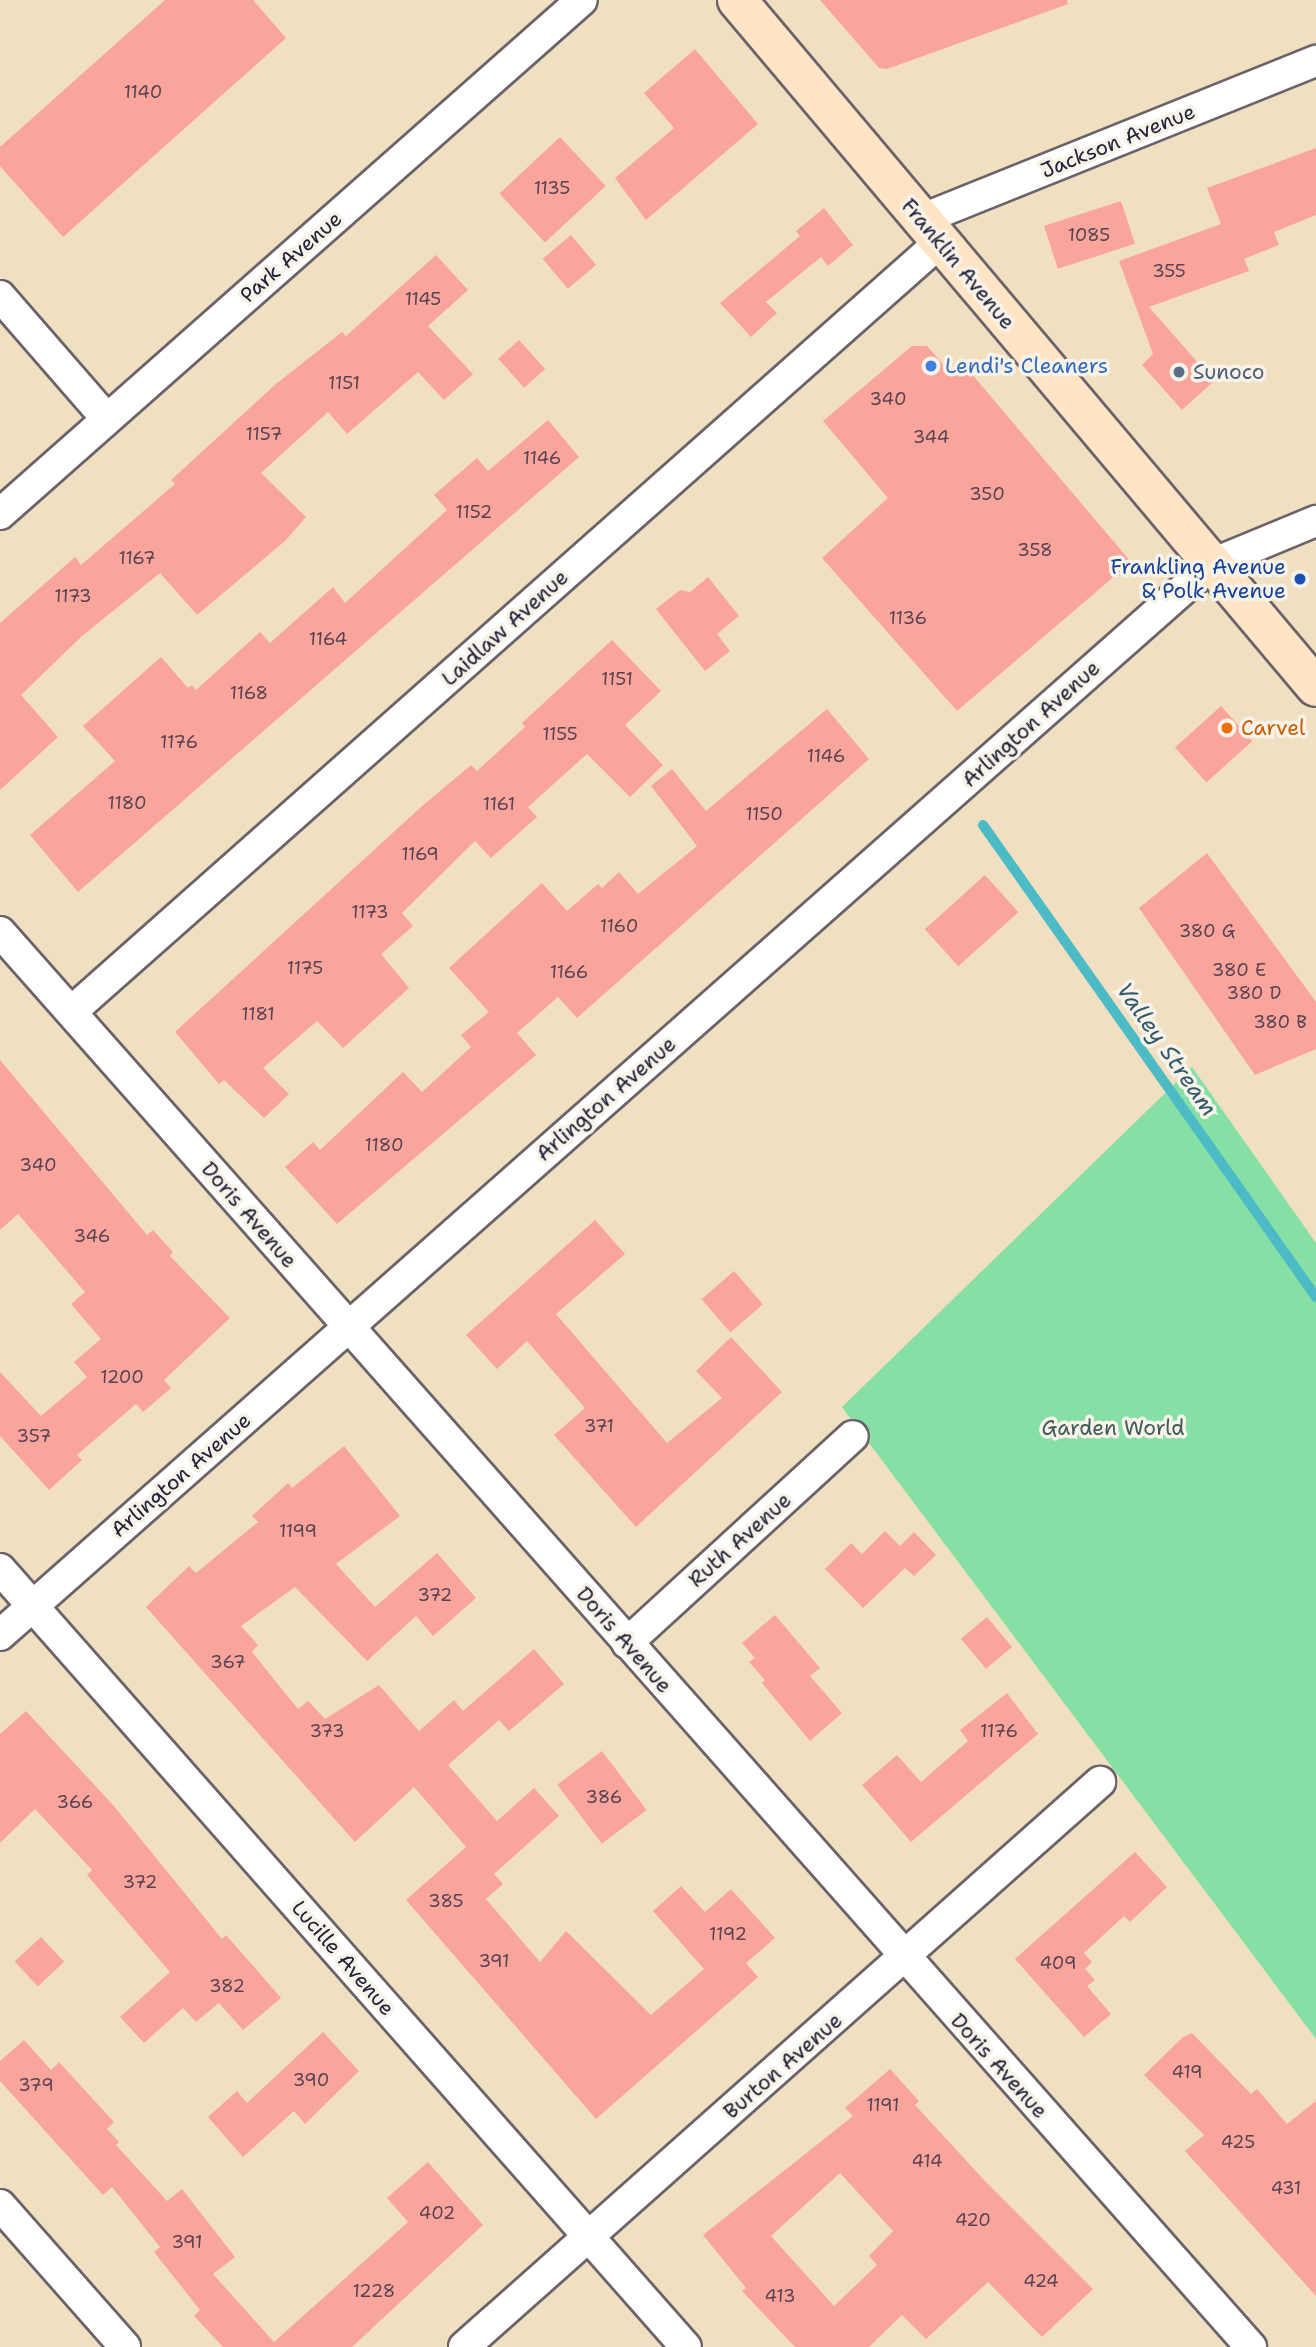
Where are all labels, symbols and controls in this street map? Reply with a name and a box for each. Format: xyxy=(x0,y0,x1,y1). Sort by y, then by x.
house number: 1140 xyxy=(124,81,162,103)
street label: Jackson Avenue xyxy=(1037,99,1199,183)
house number: 1135 xyxy=(534,177,570,199)
street label: Franklin Avenue xyxy=(896,194,1020,334)
street label: Park Avenue xyxy=(235,206,347,308)
house number: 1085 xyxy=(1068,224,1110,246)
house number: 355 xyxy=(1152,260,1186,282)
house number: 1145 xyxy=(405,288,441,310)
place label: Lendi's Cleaners xyxy=(945,353,1108,379)
marker: Lendi's Cleaners xyxy=(923,358,939,374)
place label: Sunoco xyxy=(1193,359,1264,385)
marker: Sunoco xyxy=(1171,364,1187,380)
house number: 1151 xyxy=(328,372,360,394)
house number: 340 xyxy=(870,388,906,410)
house number: 1157 xyxy=(246,423,282,445)
house number: 344 xyxy=(913,426,949,448)
house number: 1146 xyxy=(523,447,561,469)
house number: 350 xyxy=(969,483,1005,505)
house number: 1152 xyxy=(456,501,492,523)
house number: 358 xyxy=(1017,539,1053,561)
house number: 1167 xyxy=(119,547,155,569)
place label: Frankling Avenue & Polk Avenue xyxy=(1110,554,1286,604)
street label: Laidlaw Avenue xyxy=(437,565,573,691)
marker: Frankling Avenue & Polk Avenue xyxy=(1292,571,1308,587)
house number: 1173 xyxy=(54,585,92,607)
house number: 1136 xyxy=(889,607,927,629)
house number: 1164 xyxy=(309,628,347,650)
street label: Arlington Avenue xyxy=(957,655,1105,793)
house number: 1151 xyxy=(601,668,633,690)
house number: 1168 xyxy=(230,682,268,704)
place label: Carvel xyxy=(1241,715,1305,741)
marker: Carvel xyxy=(1219,720,1235,736)
house number: 1155 xyxy=(542,723,578,745)
house number: 1176 xyxy=(160,731,198,753)
house number: 1146 xyxy=(807,745,845,767)
house number: 1180 xyxy=(108,792,146,814)
house number: 1161 xyxy=(483,793,515,815)
house number: 1150 xyxy=(745,803,783,825)
house number: 1169 xyxy=(401,843,439,865)
house number: 1173 xyxy=(351,901,389,923)
house number: 1160 xyxy=(600,915,638,937)
house number: 380 G xyxy=(1179,920,1235,942)
house number: 1175 xyxy=(287,957,323,979)
house number: 380 E xyxy=(1212,959,1266,981)
house number: 1166 xyxy=(550,961,588,983)
water label: Valley Stream xyxy=(1111,977,1223,1121)
house number: 380 D xyxy=(1227,982,1281,1004)
house number: 1181 xyxy=(241,1003,275,1025)
house number: 380 B xyxy=(1253,1011,1307,1033)
street label: Arlington Avenue xyxy=(531,1031,681,1167)
house number: 1180 xyxy=(365,1134,403,1156)
house number: 340 xyxy=(20,1154,56,1176)
street label: Doris Avenue xyxy=(196,1157,302,1273)
house number: 346 xyxy=(74,1225,110,1247)
house number: 1200 xyxy=(100,1366,144,1388)
street label: Arlington Avenue xyxy=(106,1407,256,1543)
house number: 371 xyxy=(584,1415,614,1437)
park label: Garden World xyxy=(1041,1415,1185,1441)
house number: 357 xyxy=(17,1425,51,1447)
street label: Ruth Avenue xyxy=(684,1487,796,1593)
house number: 1199 xyxy=(279,1520,317,1542)
street label: Doris Avenue xyxy=(571,1582,677,1698)
house number: 372 xyxy=(418,1584,452,1606)
house number: 367 xyxy=(210,1651,246,1673)
house number: 373 xyxy=(310,1720,344,1742)
house number: 1176 xyxy=(980,1720,1018,1742)
house number: 386 xyxy=(586,1786,622,1808)
house number: 366 xyxy=(57,1791,93,1813)
house number: 372 xyxy=(123,1871,157,1893)
house number: 385 xyxy=(428,1890,464,1912)
street label: Lucille Avenue xyxy=(286,1895,400,2021)
house number: 1192 xyxy=(709,1923,747,1945)
house number: 391 xyxy=(478,1950,510,1972)
house number: 409 xyxy=(1039,1952,1077,1974)
house number: 382 xyxy=(209,1975,245,1997)
street label: Burton Avenue xyxy=(719,2008,847,2124)
street label: Doris Avenue xyxy=(945,2008,1053,2124)
house number: 419 xyxy=(1171,2061,1203,2083)
house number: 390 xyxy=(293,2069,329,2091)
house number: 379 xyxy=(18,2074,54,2096)
house number: 1191 xyxy=(866,2094,900,2116)
house number: 425 xyxy=(1221,2131,1255,2153)
house number: 414 xyxy=(911,2150,943,2172)
house number: 431 xyxy=(1271,2177,1301,2199)
house number: 402 xyxy=(419,2202,455,2224)
house number: 420 xyxy=(955,2209,991,2231)
house number: 391 xyxy=(171,2231,203,2253)
house number: 424 xyxy=(1023,2270,1059,2292)
house number: 1228 xyxy=(353,2280,395,2302)
house number: 413 xyxy=(765,2285,795,2307)

